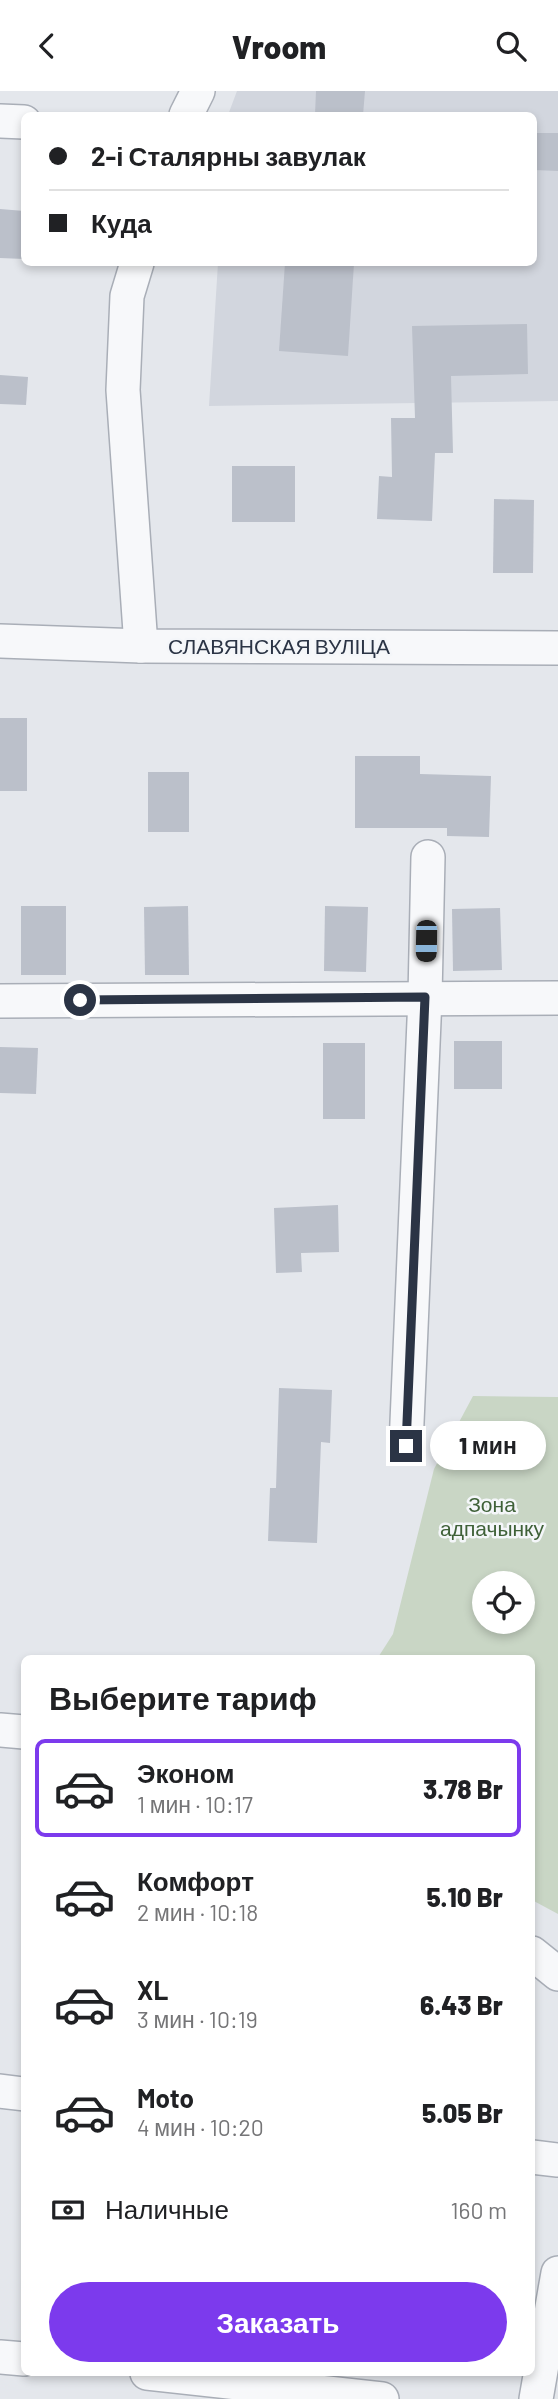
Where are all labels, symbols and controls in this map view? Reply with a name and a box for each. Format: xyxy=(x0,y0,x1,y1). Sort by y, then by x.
icon: back xyxy=(28,27,66,65)
text: Vroom xyxy=(232,27,326,65)
icon: search xyxy=(492,27,530,65)
text: 2-і Сталярны завулак xyxy=(91,140,366,171)
text: Куда xyxy=(91,207,152,238)
street label: СЛАВЯНСКАЯ ВУЛІЦА xyxy=(168,633,390,658)
car xyxy=(416,920,437,962)
route start xyxy=(64,984,96,1016)
callout: 1 мин xyxy=(430,1421,546,1471)
route end xyxy=(390,1430,422,1462)
text: 1 мин xyxy=(459,1431,517,1459)
park label: Зона адпачынку xyxy=(440,1491,545,1540)
map controls xyxy=(472,1571,535,1634)
button: locate xyxy=(472,1571,535,1634)
text: Выберите тариф xyxy=(49,1678,317,1716)
icon: car xyxy=(53,1757,116,1820)
text: Эконом xyxy=(137,1757,235,1788)
text: 3.78 Br xyxy=(423,1773,503,1804)
text: 1 мин · 10:17 xyxy=(137,1790,253,1818)
icon: car xyxy=(53,1865,116,1928)
text: Комфорт xyxy=(137,1865,254,1896)
text: 5.10 Br xyxy=(426,1881,503,1912)
text: 2 мин · 10:18 xyxy=(137,1898,258,1926)
icon: car xyxy=(53,1973,116,2036)
text: XL xyxy=(137,1974,168,2005)
text: 6.43 Br xyxy=(420,1989,503,2020)
text: 3 мин · 10:19 xyxy=(137,2005,258,2033)
icon: car xyxy=(53,2081,116,2144)
text: Moto xyxy=(137,2082,194,2113)
text: 5.05 Br xyxy=(422,2097,503,2128)
text: 4 мин · 10:20 xyxy=(137,2113,264,2141)
icon: cash xyxy=(49,2191,87,2229)
text: Наличные xyxy=(105,2193,229,2224)
text: 160 m xyxy=(450,2196,507,2224)
button: Заказать xyxy=(49,2282,507,2362)

